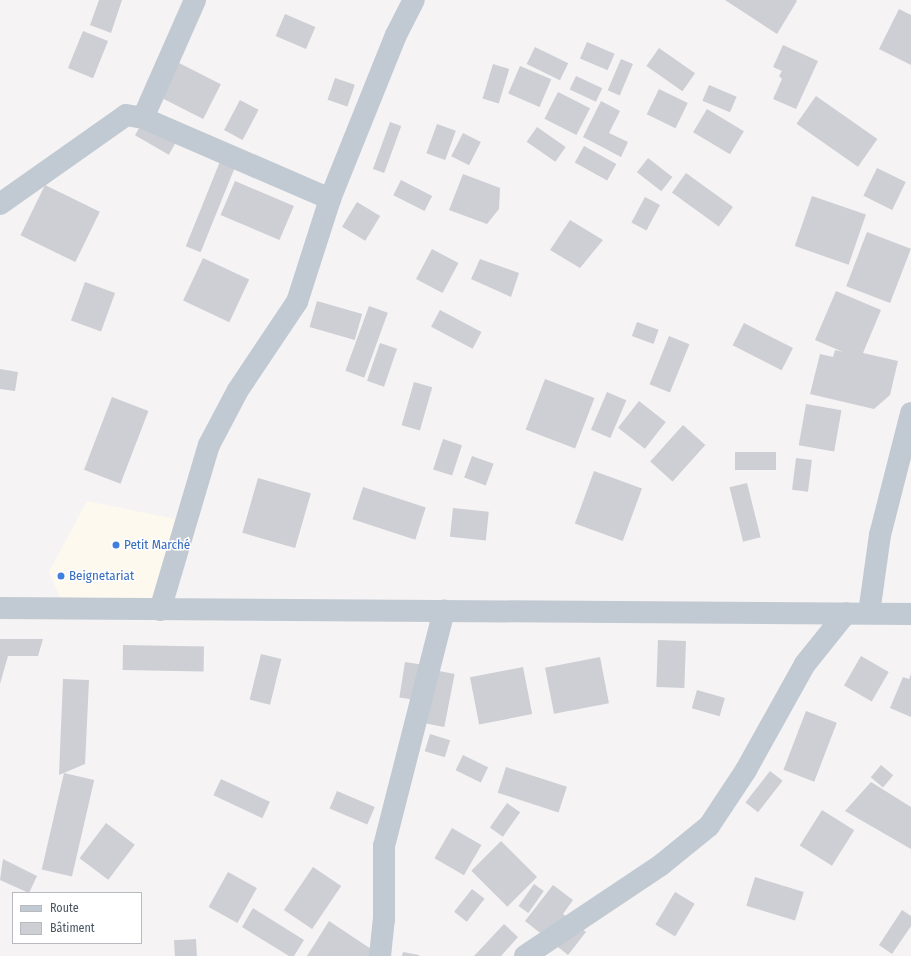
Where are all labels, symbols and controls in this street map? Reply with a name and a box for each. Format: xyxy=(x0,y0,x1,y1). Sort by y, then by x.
place label: Petit Marché xyxy=(124,537,190,553)
marker: Petit Marché xyxy=(111,540,121,550)
place label: Beignetariat xyxy=(69,568,134,584)
marker: Beignetariat xyxy=(56,571,66,581)
legend xyxy=(12,892,142,944)
text: Route xyxy=(50,901,79,915)
text: Bâtiment xyxy=(50,921,95,935)

